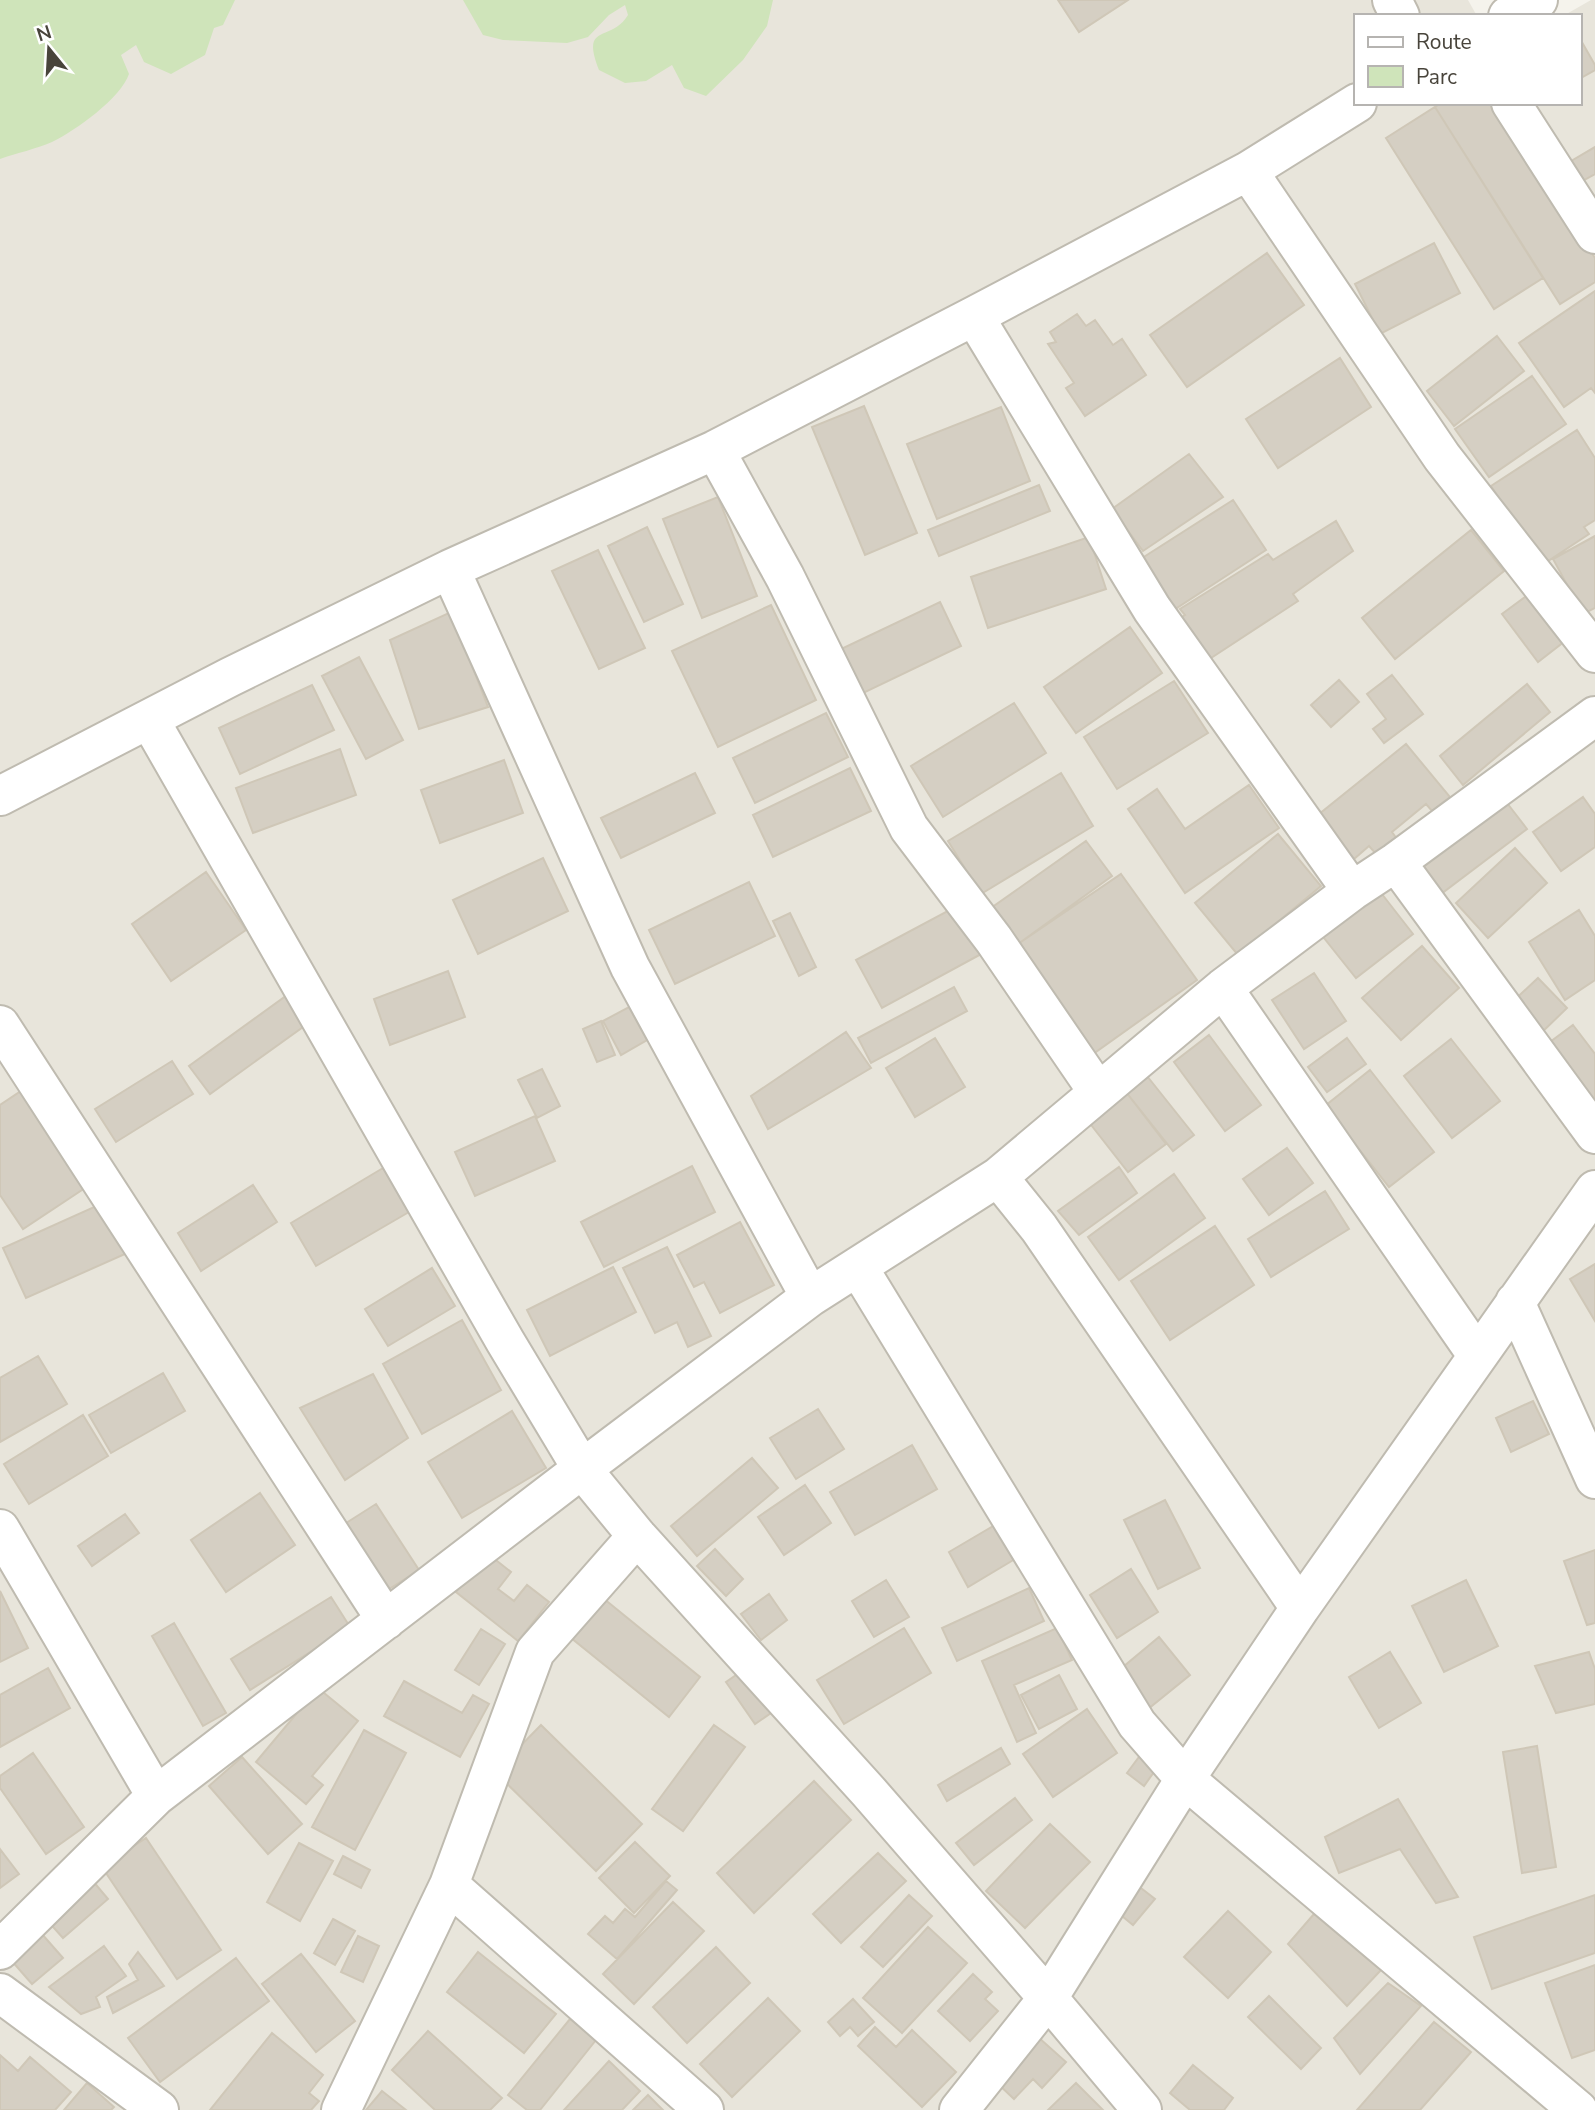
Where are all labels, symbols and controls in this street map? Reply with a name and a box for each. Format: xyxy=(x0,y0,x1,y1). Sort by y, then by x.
north arrow xyxy=(14,14,84,84)
legend xyxy=(1354,14,1581,105)
text: N xyxy=(33,19,55,48)
text: Route xyxy=(1416,28,1472,56)
text: Parc xyxy=(1416,63,1457,91)

